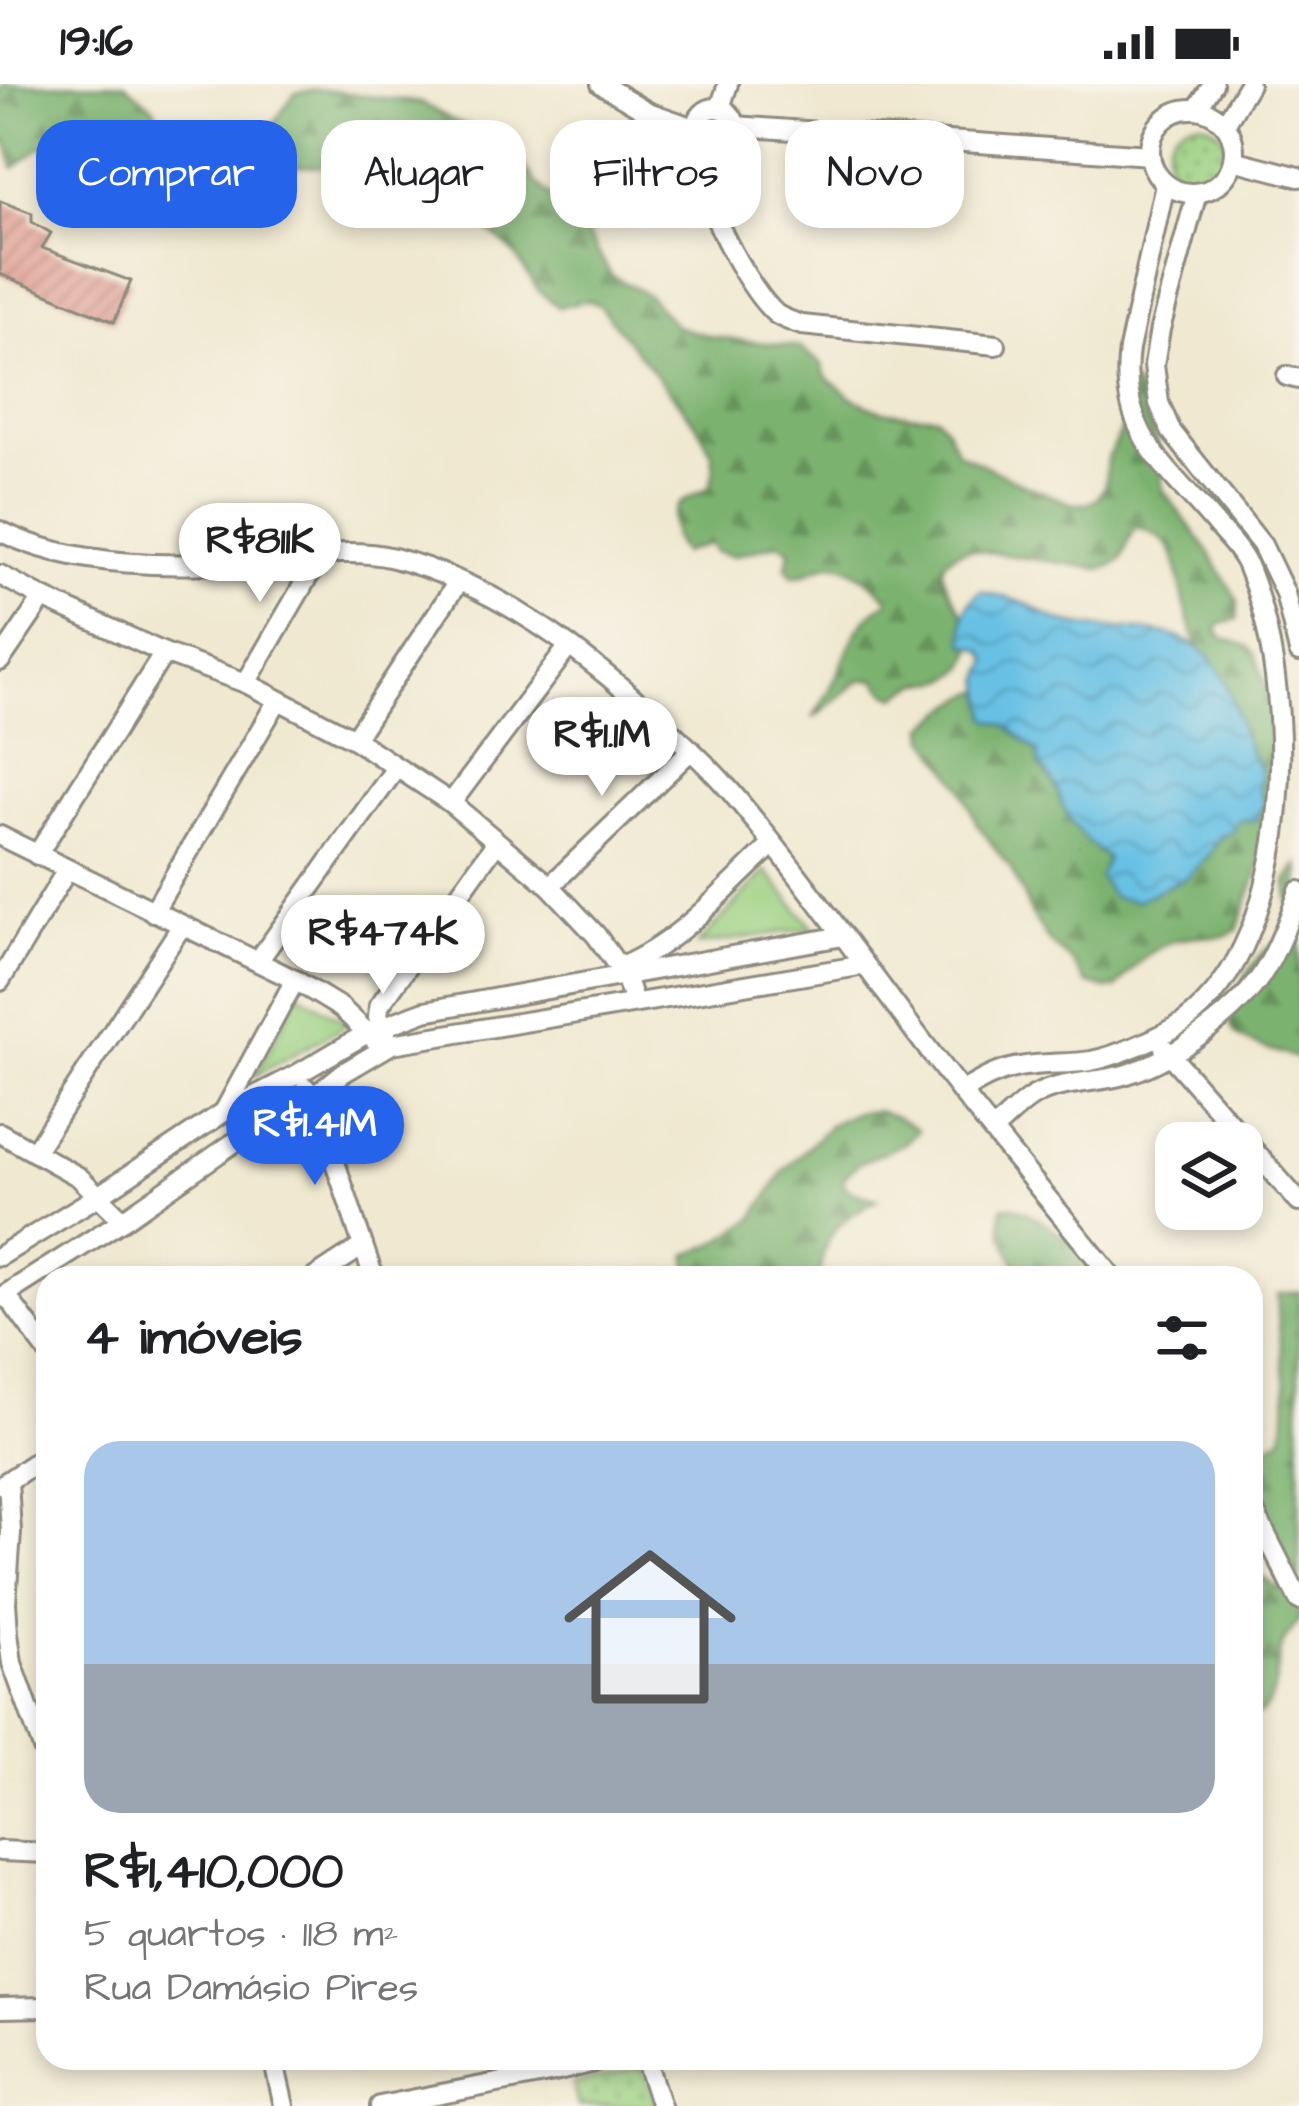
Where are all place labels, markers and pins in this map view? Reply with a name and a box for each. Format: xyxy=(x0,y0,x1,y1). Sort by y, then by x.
pin: R$811K xyxy=(162,503,358,605)
pin: R$1.1M xyxy=(504,697,700,799)
pin: R$474K xyxy=(285,895,481,997)
pin: R$1.41M xyxy=(204,1086,426,1188)

